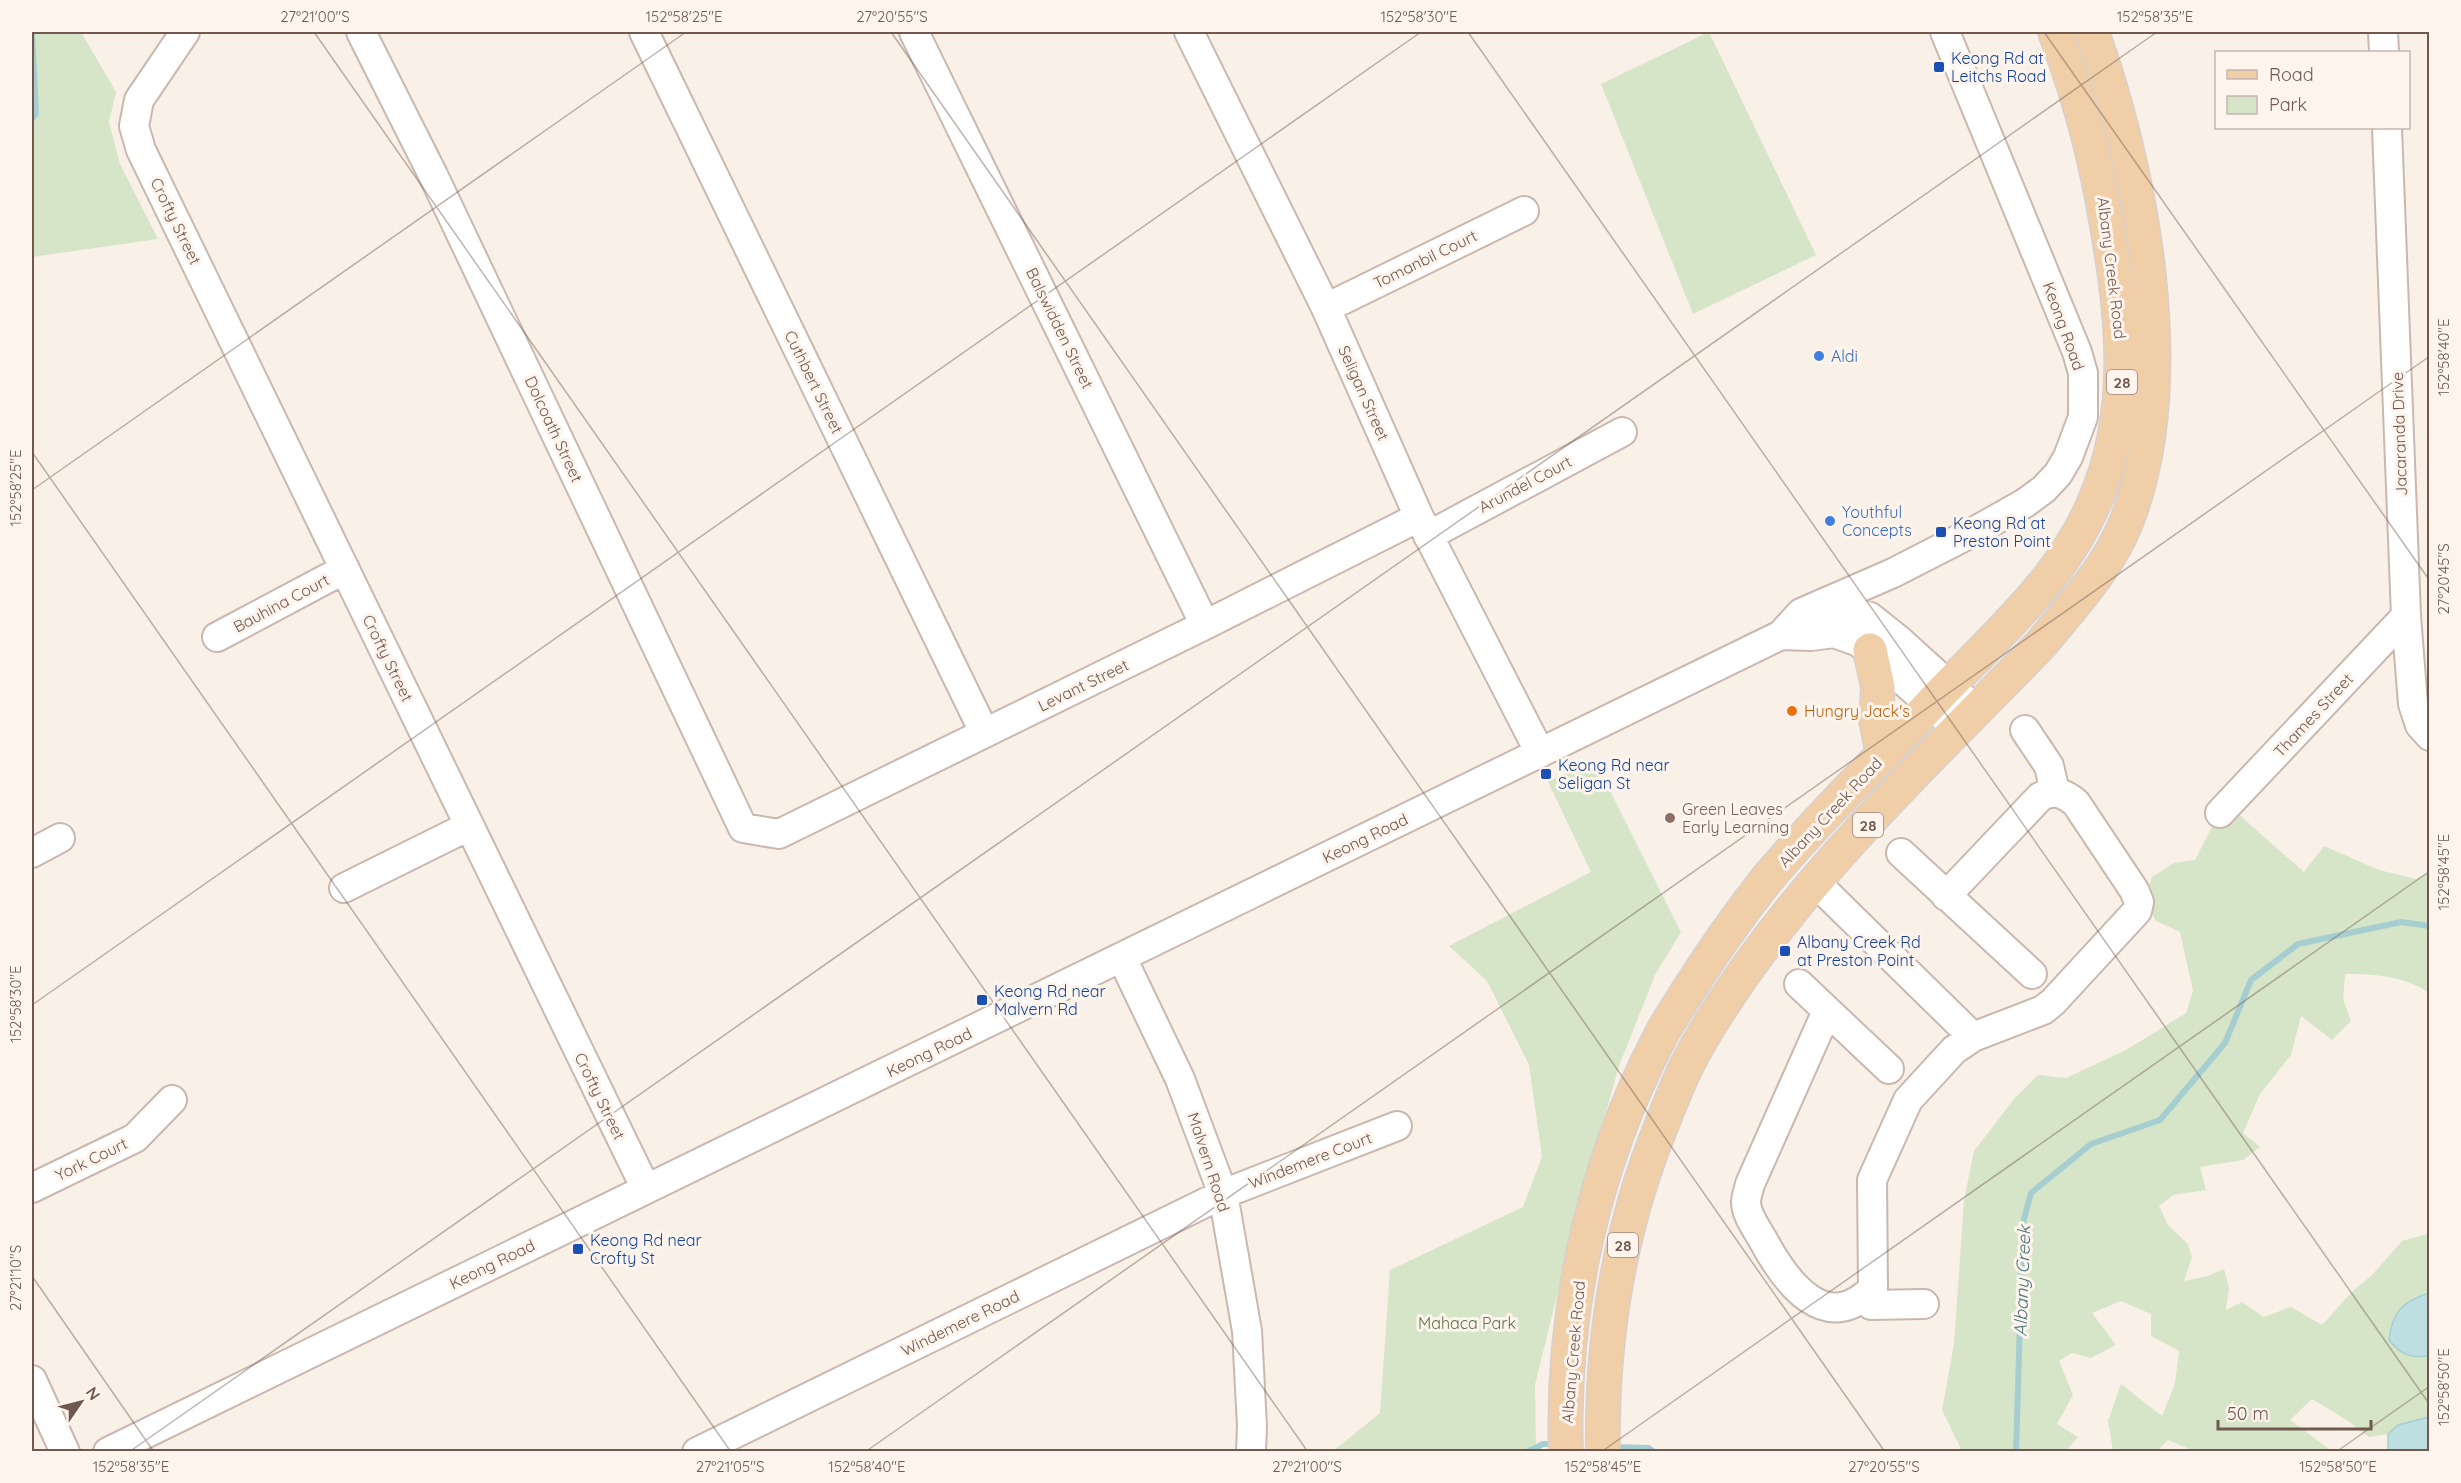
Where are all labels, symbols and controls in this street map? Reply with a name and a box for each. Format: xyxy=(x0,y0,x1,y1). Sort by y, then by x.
text: 27°21'00"S xyxy=(280,7,350,26)
text: 152°58'25"E xyxy=(646,7,722,26)
text: 27°20'55"S xyxy=(856,7,928,26)
text: 152°58'30"E xyxy=(1380,7,1458,26)
text: 152°58'35"E xyxy=(2117,7,2193,26)
place label: Keong Rd at Leitchs Road xyxy=(1951,48,2046,86)
legend xyxy=(2215,51,2410,129)
marker: Keong Rd at Leitchs Road xyxy=(1932,60,1946,74)
text: Road xyxy=(2269,63,2314,86)
text: Park xyxy=(2269,93,2307,116)
street label: Crofty Street xyxy=(146,174,206,268)
street label: Albany Creek Road xyxy=(2093,196,2131,340)
street label: Tomanbil Court xyxy=(1370,225,1480,293)
street label: Balswidden Street xyxy=(1022,264,1098,392)
street label: Keong Road xyxy=(2039,279,2089,373)
text: 152°58'40"E xyxy=(2434,318,2453,396)
street label: Cuthbert Street xyxy=(780,327,848,437)
street label: Seligan Street xyxy=(1334,342,1394,444)
place label: Aldi xyxy=(1831,346,1858,366)
marker: Aldi xyxy=(1812,349,1826,363)
road number: 28 xyxy=(2107,370,2137,394)
street label: Jacaranda Drive xyxy=(2387,372,2411,496)
street label: Dolcoath Street xyxy=(521,373,587,485)
text: 152°58'25"E xyxy=(6,450,25,526)
street label: Arundel Court xyxy=(1475,451,1575,517)
place label: Youthful Concepts xyxy=(1842,502,1912,540)
place label: Keong Rd at Preston Point xyxy=(1953,513,2051,551)
marker: Youthful Concepts xyxy=(1823,514,1837,528)
marker: Keong Rd at Preston Point xyxy=(1934,525,1948,539)
text: 27°20'45"S xyxy=(2434,543,2453,615)
street label: Bauhina Court xyxy=(230,569,332,637)
street label: Crofty Street xyxy=(358,611,418,705)
street label: Levant Street xyxy=(1034,654,1132,716)
street label: Thames Street xyxy=(2269,669,2357,761)
place label: Hungry Jack's xyxy=(1804,701,1910,721)
marker: Hungry Jack's xyxy=(1785,704,1799,718)
street label: Albany Creek Road xyxy=(1774,753,1886,871)
place label: Keong Rd near Seligan St xyxy=(1558,755,1670,793)
marker: Keong Rd near Seligan St xyxy=(1539,767,1553,781)
place label: Green Leaves Early Learning xyxy=(1682,799,1789,837)
street label: Keong Road xyxy=(1319,809,1411,867)
marker: Green Leaves Early Learning xyxy=(1663,811,1677,825)
road number: 28 xyxy=(1853,813,1883,837)
text: 152°58'45"E xyxy=(2434,834,2453,910)
place label: Albany Creek Rd at Preston Point xyxy=(1797,932,1921,970)
marker: Albany Creek Rd at Preston Point xyxy=(1778,944,1792,958)
text: 152°58'30"E xyxy=(6,965,25,1043)
place label: Keong Rd near Malvern Rd xyxy=(994,981,1106,1019)
marker: Keong Rd near Malvern Rd xyxy=(975,993,989,1007)
street label: Keong Road xyxy=(883,1023,975,1081)
street label: Crofty Street xyxy=(570,1049,630,1143)
street label: Malvern Road xyxy=(1184,1110,1234,1214)
street label: Windemere Court xyxy=(1245,1127,1375,1193)
street label: York Court xyxy=(52,1133,130,1185)
water label: Albany Creek xyxy=(2009,1224,2035,1337)
place label: Keong Rd near Crofty St xyxy=(590,1230,702,1268)
road number: 28 xyxy=(1608,1233,1638,1257)
street label: Keong Road xyxy=(446,1235,538,1293)
marker: Keong Rd near Crofty St xyxy=(571,1242,585,1256)
text: 27°21'10"S xyxy=(6,1245,25,1311)
street label: Albany Creek Road xyxy=(1557,1280,1589,1424)
street label: Windemere Road xyxy=(897,1286,1023,1360)
park label: Mahaca Park xyxy=(1418,1313,1516,1333)
text: 152°58'50"E xyxy=(2434,1348,2453,1426)
north arrow xyxy=(51,1372,111,1432)
text: N xyxy=(82,1383,105,1404)
scale bar xyxy=(2218,1393,2371,1431)
text: 50 m xyxy=(2227,1402,2269,1425)
text: 152°58'35"E xyxy=(93,1457,169,1476)
text: 27°21'05"S xyxy=(696,1457,764,1476)
text: 152°58'40"E xyxy=(828,1457,906,1476)
text: 27°21'00"S xyxy=(1272,1457,1342,1476)
text: 152°58'45"E xyxy=(1565,1457,1641,1476)
text: 27°20'55"S xyxy=(1848,1457,1920,1476)
text: 152°58'50"E xyxy=(2299,1457,2377,1476)

